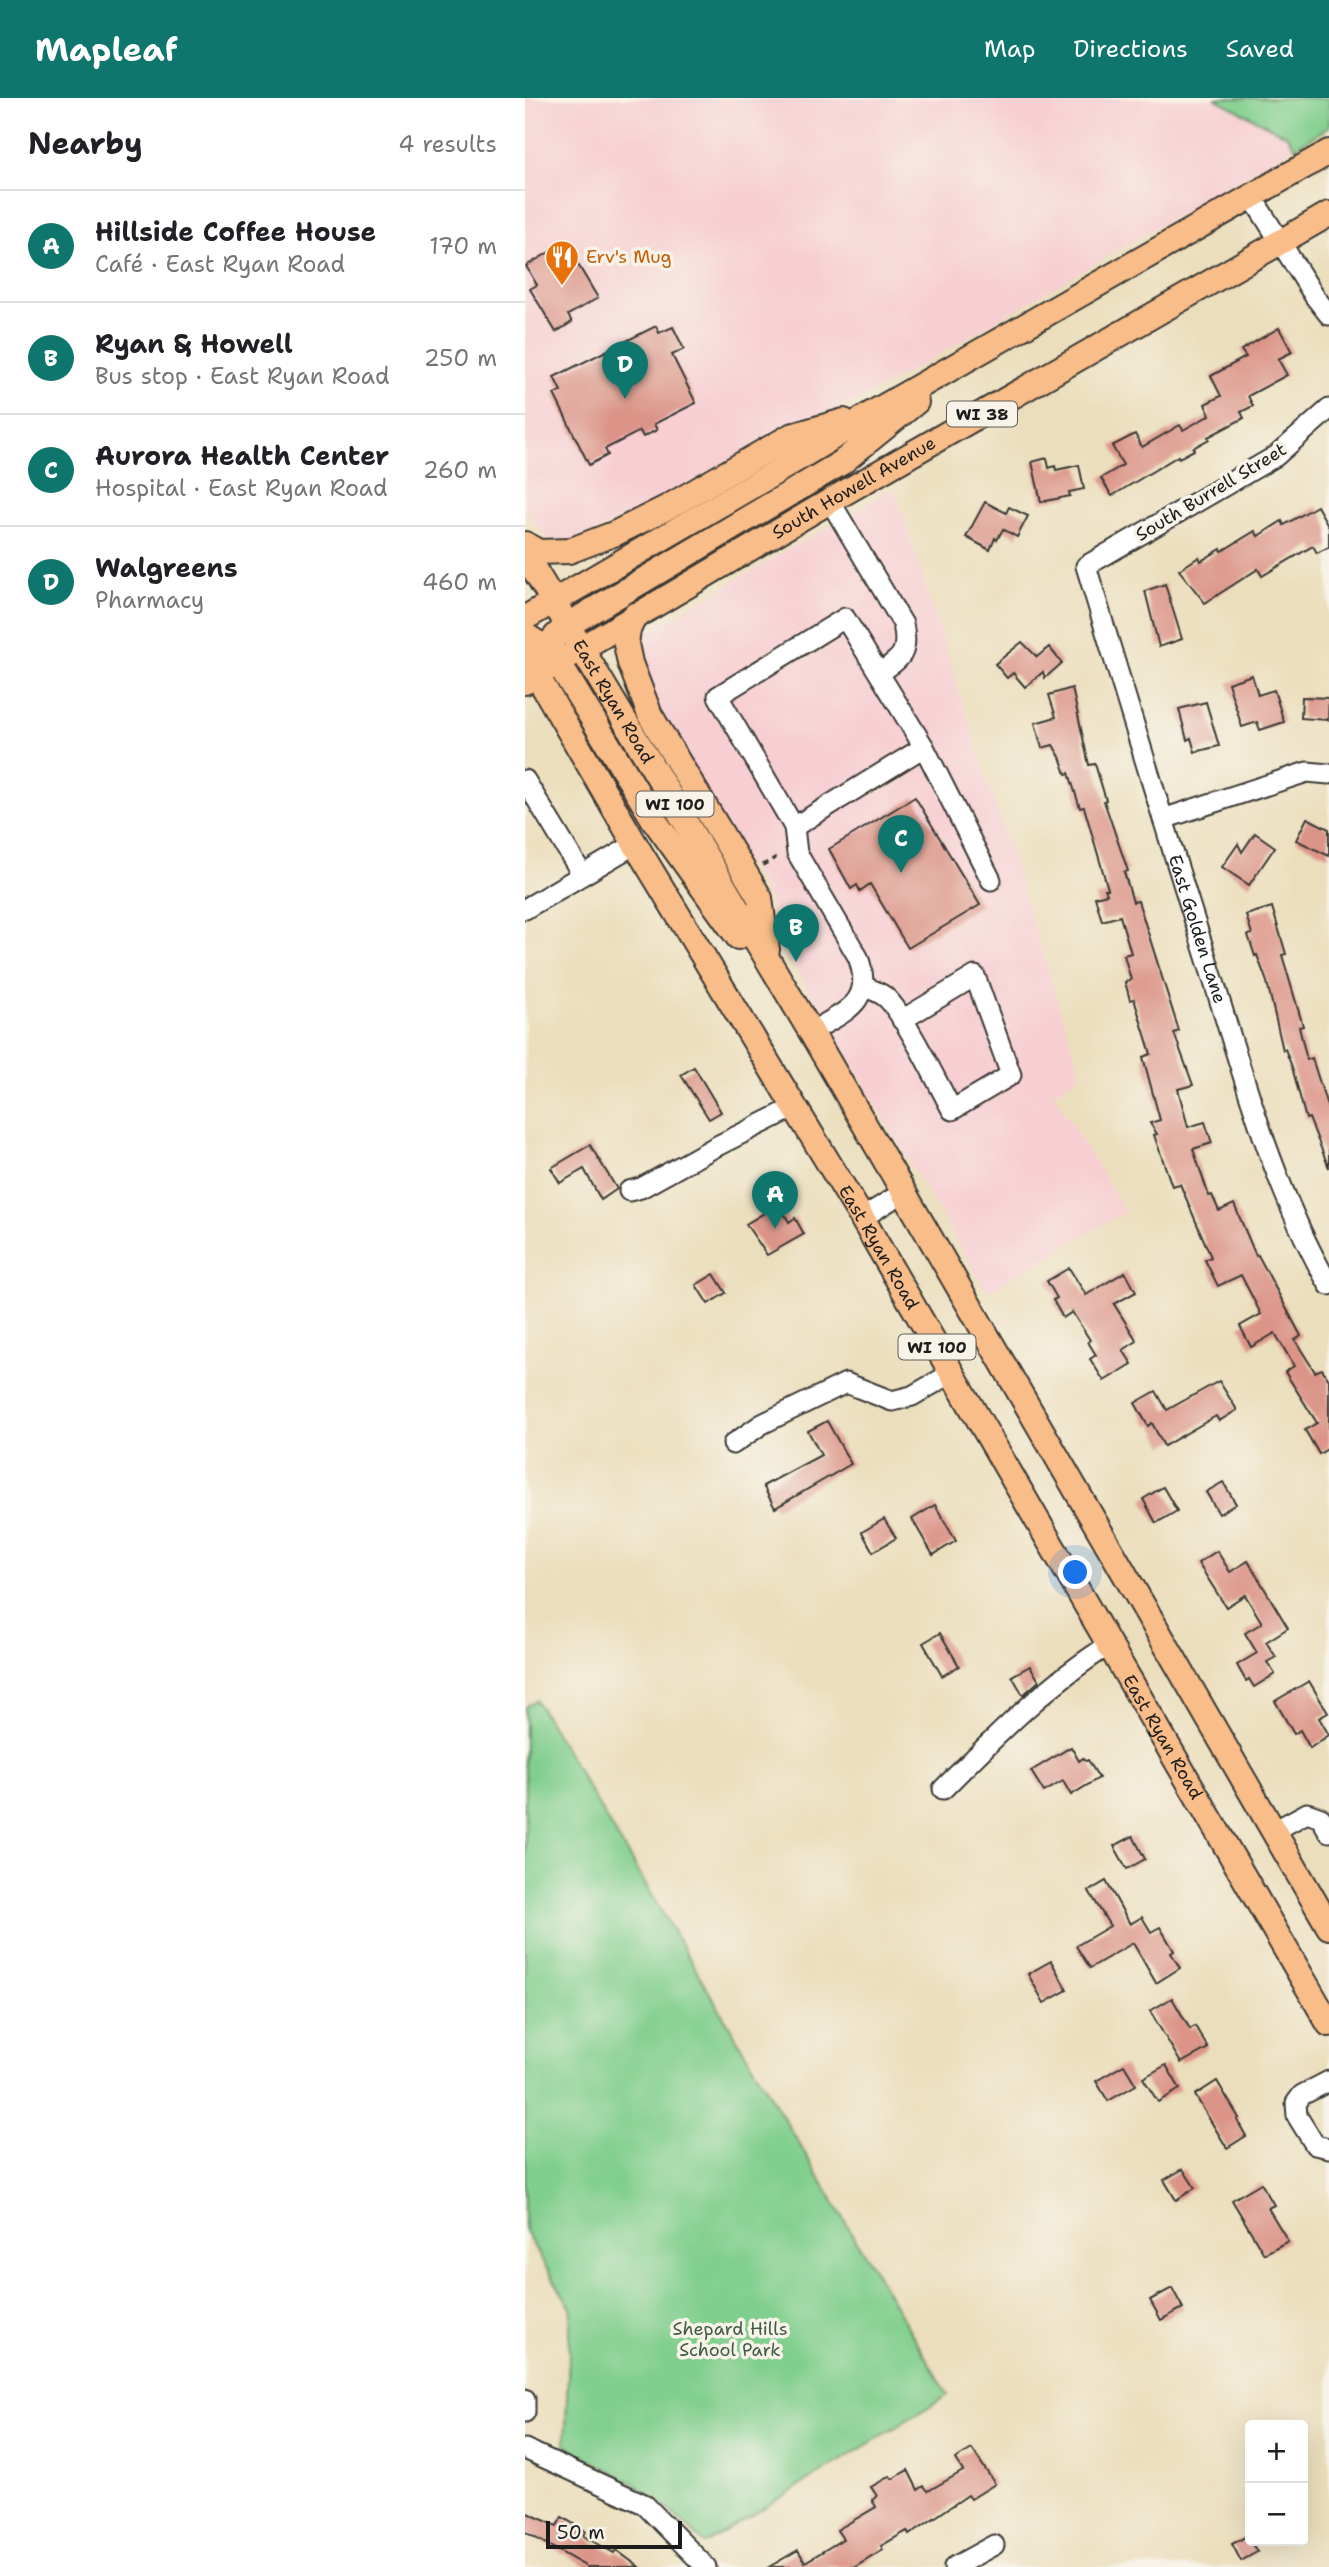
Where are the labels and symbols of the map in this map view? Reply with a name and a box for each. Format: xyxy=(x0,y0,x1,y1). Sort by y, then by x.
restaurant icon: Erv's Mug xyxy=(543,238,581,287)
place label: Erv's Mug xyxy=(586,245,672,269)
pin: D xyxy=(602,341,648,399)
road number: WI 38 xyxy=(947,402,1017,426)
street label: South Howell Avenue xyxy=(768,431,940,545)
street label: South Burrell Street xyxy=(1131,437,1291,547)
street label: East Ryan Road xyxy=(567,635,660,768)
road number: WI 100 xyxy=(636,792,713,817)
pin: C xyxy=(878,815,924,873)
street label: East Golden Lane xyxy=(1163,852,1232,1006)
pin: B xyxy=(773,904,819,962)
pin: A xyxy=(752,1171,798,1229)
street label: East Ryan Road xyxy=(833,1181,925,1314)
road number: WI 100 xyxy=(899,1334,975,1359)
your location xyxy=(1058,1555,1092,1589)
street label: East Ryan Road xyxy=(1117,1670,1208,1804)
park label: Shepard Hills School Park xyxy=(672,2317,788,2362)
scale bar xyxy=(546,2518,683,2550)

